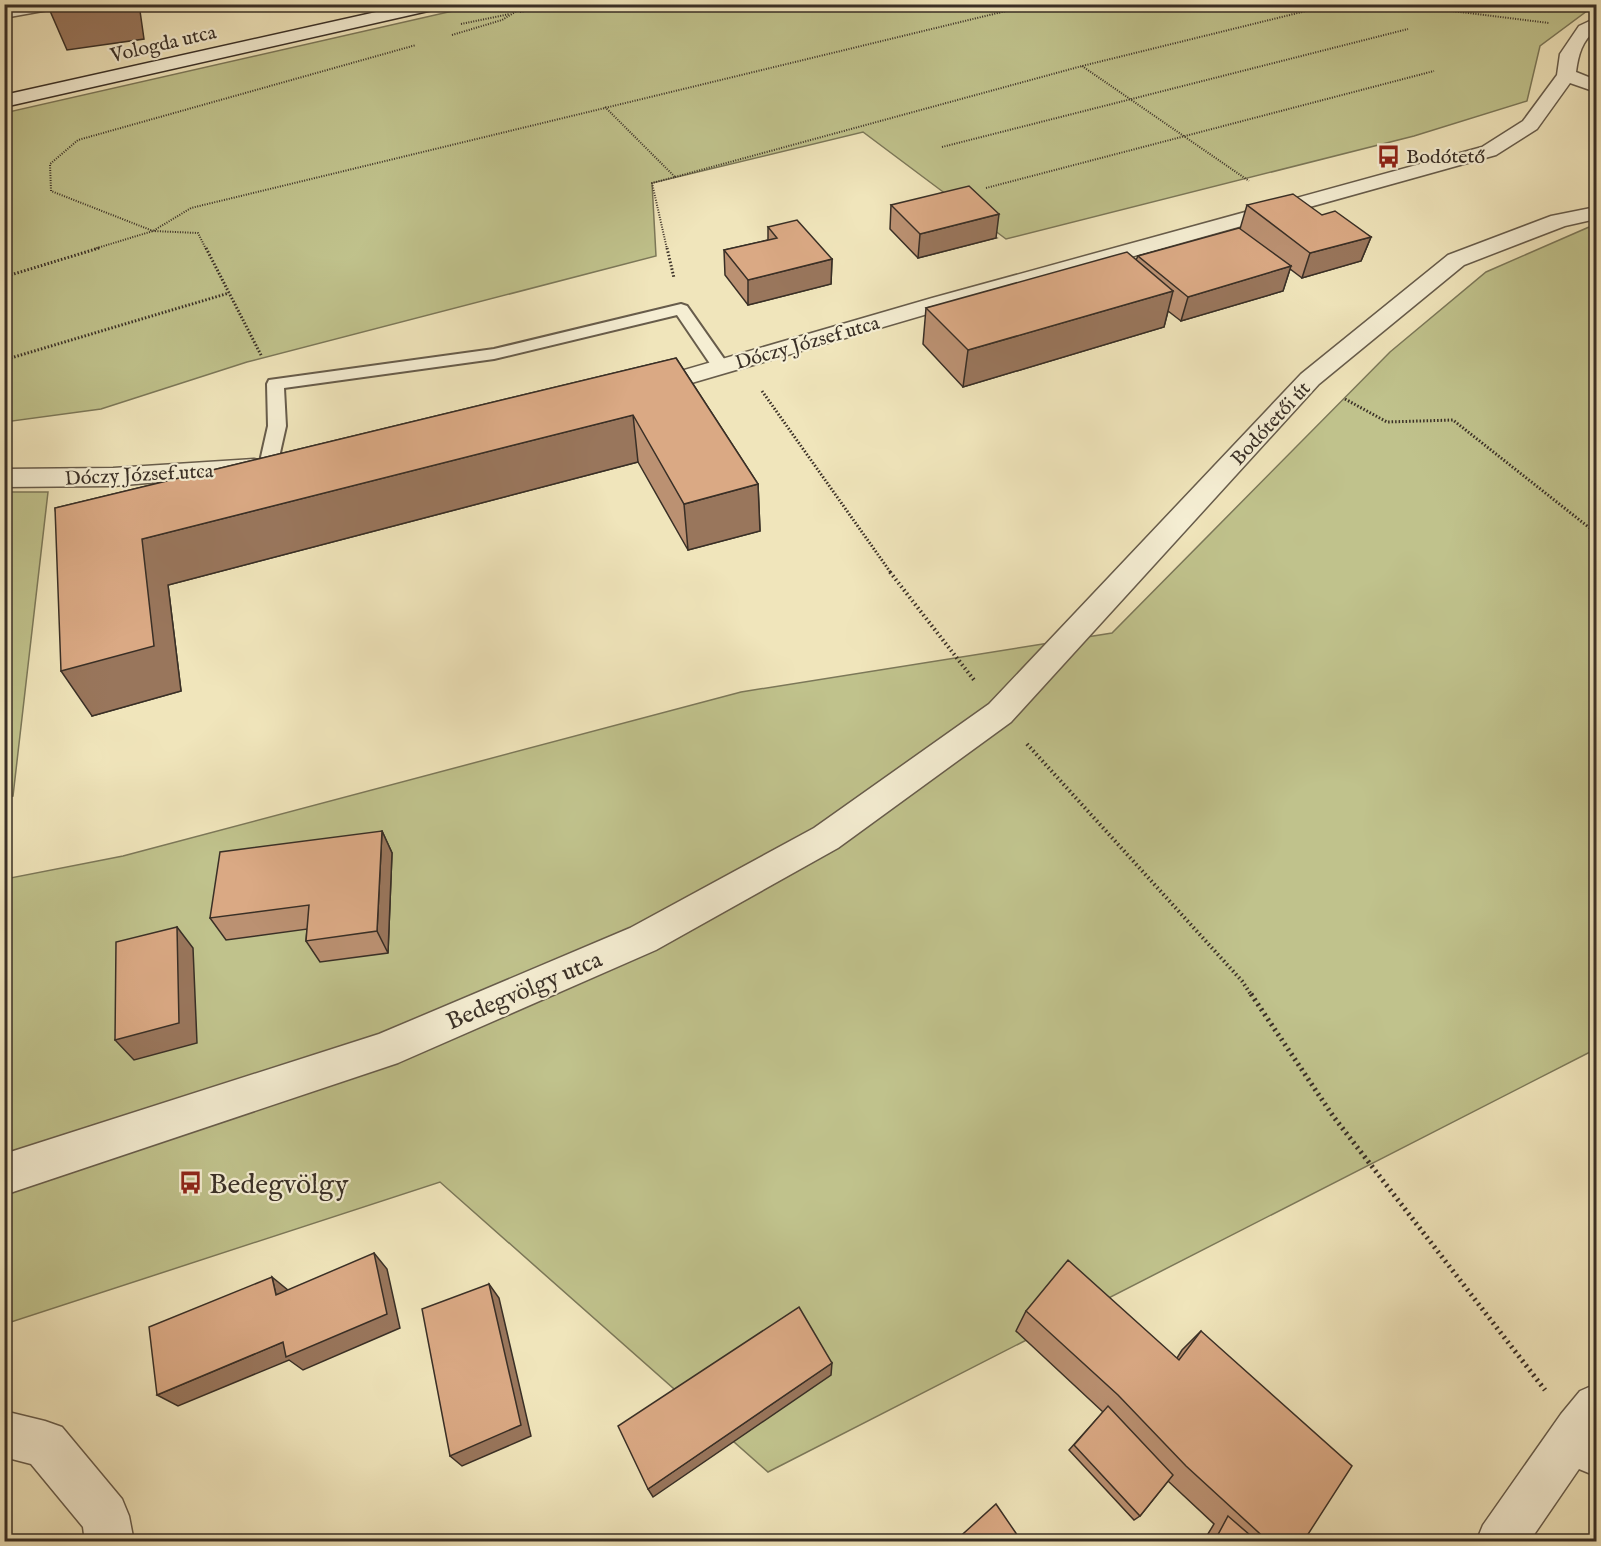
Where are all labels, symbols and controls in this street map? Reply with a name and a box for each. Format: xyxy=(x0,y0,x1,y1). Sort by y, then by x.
street label: Vologda utca xyxy=(107,20,219,69)
bus stop icon: Bodótető xyxy=(1375,143,1401,169)
place label: Bodótető xyxy=(1406,145,1485,170)
street label: Dóczy József utca xyxy=(732,311,883,376)
street label: Bodótetői út xyxy=(1226,377,1316,471)
street label: Dóczy József utca xyxy=(64,459,214,492)
street label: Bedegvölgy utca xyxy=(442,944,608,1038)
place label: Bedegvölgy xyxy=(209,1168,349,1203)
bus stop icon: Bedegvölgy xyxy=(178,1170,204,1196)

